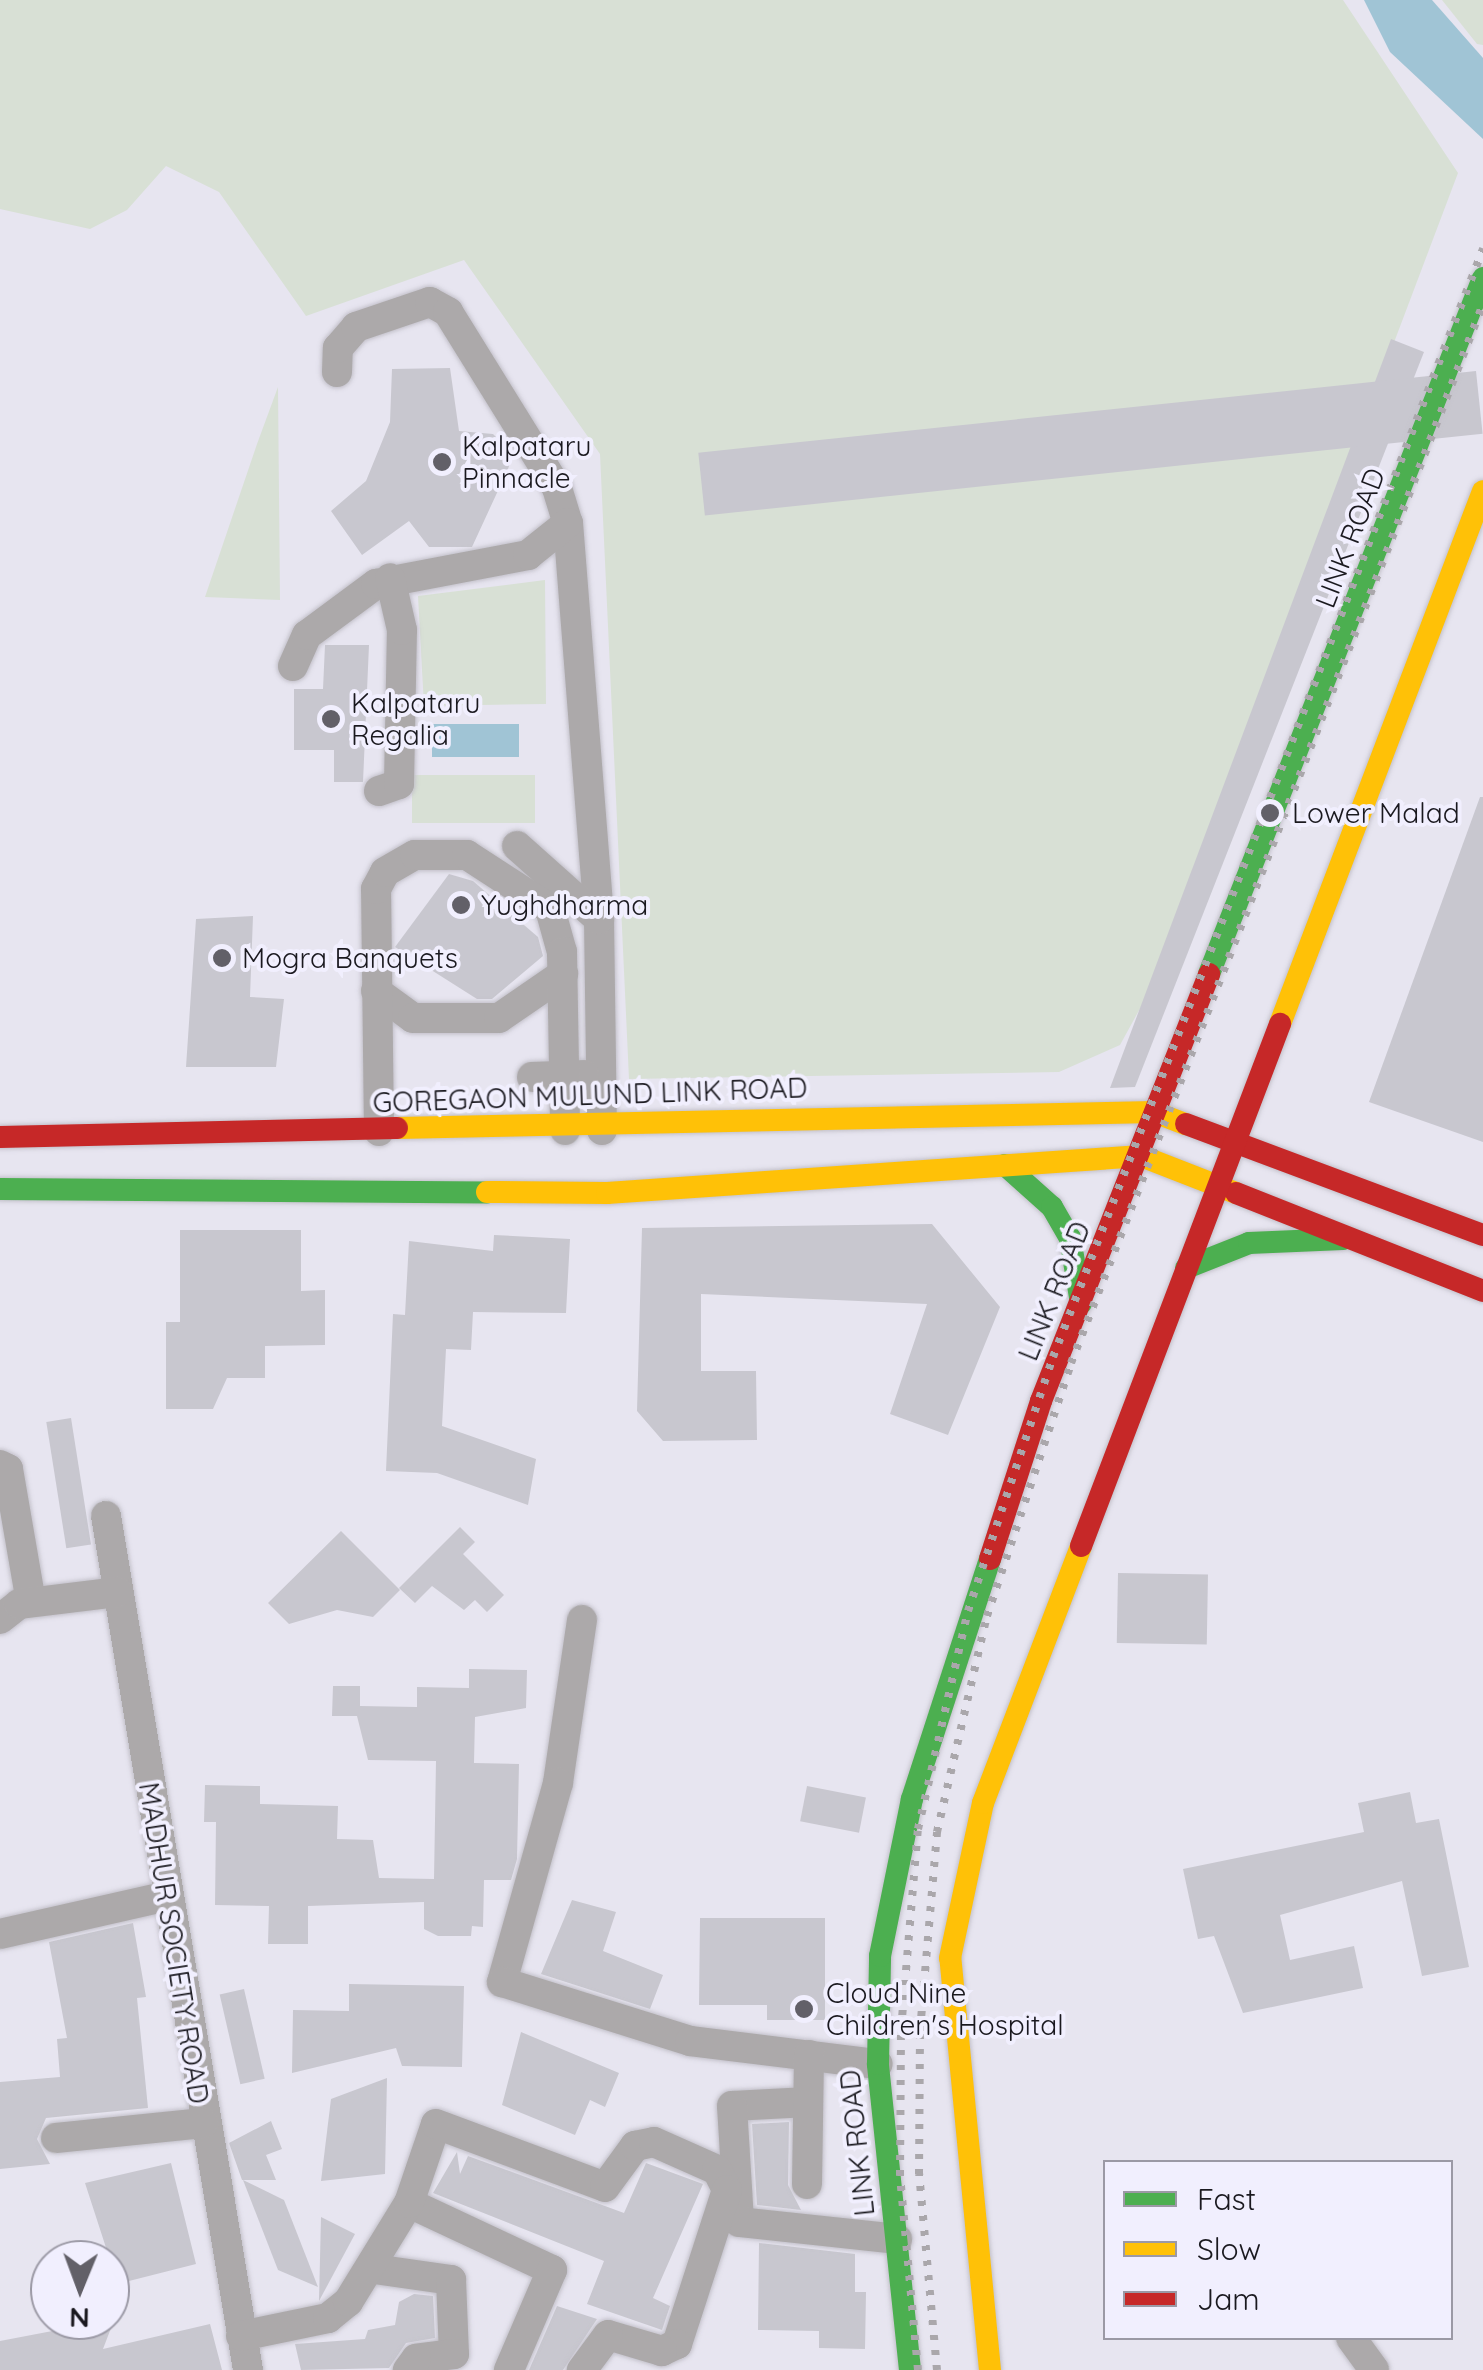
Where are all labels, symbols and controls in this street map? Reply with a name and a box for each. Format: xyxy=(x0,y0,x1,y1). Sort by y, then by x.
place label: Kalpataru Pinnacle xyxy=(462,429,591,495)
marker: Kalpataru Pinnacle xyxy=(431,451,453,473)
street label: LINK ROAD xyxy=(1308,463,1392,613)
place label: Kalpataru Regalia xyxy=(351,686,480,752)
marker: Kalpataru Regalia xyxy=(320,708,342,730)
place label: Lower Malad xyxy=(1292,796,1460,830)
marker: Lower Malad xyxy=(1257,800,1283,826)
place label: Yughdharma xyxy=(481,888,648,922)
marker: Yughdharma xyxy=(450,894,472,916)
place label: Mogra Banquets xyxy=(242,941,458,975)
marker: Mogra Banquets xyxy=(211,947,233,969)
street label: GOREGAON MULUND LINK ROAD xyxy=(372,1071,808,1119)
street label: LINK ROAD xyxy=(1011,1217,1097,1365)
street label: MADHUR SOCIETY ROAD xyxy=(132,1780,216,2106)
place label: Cloud Nine Children's Hospital xyxy=(826,1976,1064,2042)
marker: Cloud Nine Children's Hospital xyxy=(791,1996,817,2022)
street label: LINK ROAD xyxy=(833,2068,881,2218)
legend xyxy=(1103,2160,1453,2340)
text: Fast xyxy=(1197,2180,1256,2218)
text: Slow xyxy=(1197,2230,1261,2268)
north arrow xyxy=(30,2240,130,2340)
text: Jam xyxy=(1197,2280,1260,2318)
text: N xyxy=(69,2301,90,2336)

